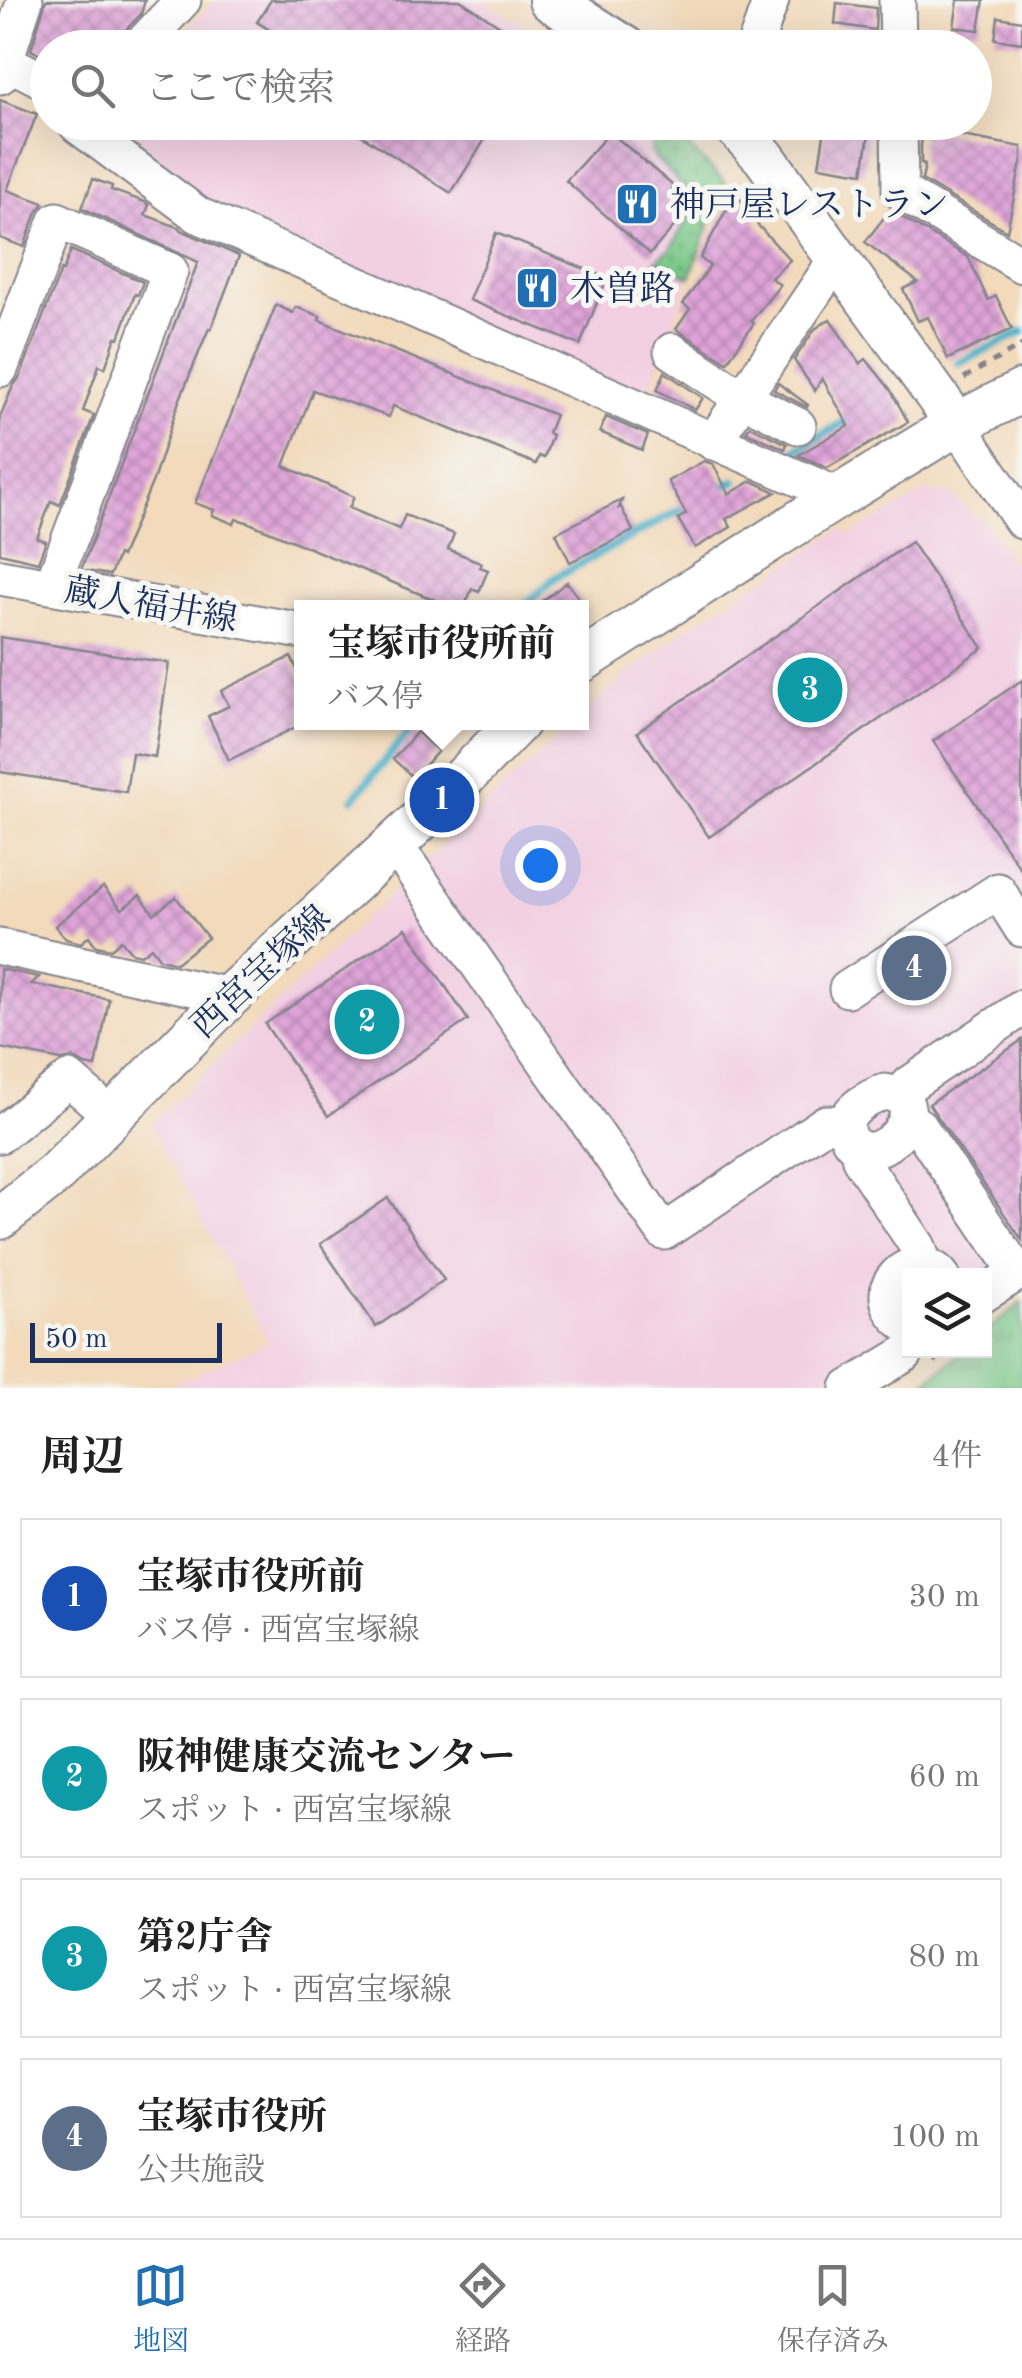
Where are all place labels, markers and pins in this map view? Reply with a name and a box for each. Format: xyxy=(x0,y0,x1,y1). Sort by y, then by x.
restaurant icon: 神戸屋レストラン xyxy=(614,181,660,227)
place label: 神戸屋レストラン xyxy=(670,186,949,224)
restaurant icon: 木曽路 xyxy=(514,265,560,311)
place label: 木曽路 xyxy=(570,270,675,308)
pin: 3 xyxy=(778,652,842,728)
pin: 1 xyxy=(410,762,474,838)
pin: 4 xyxy=(882,930,946,1006)
pin: 2 xyxy=(334,984,400,1060)

